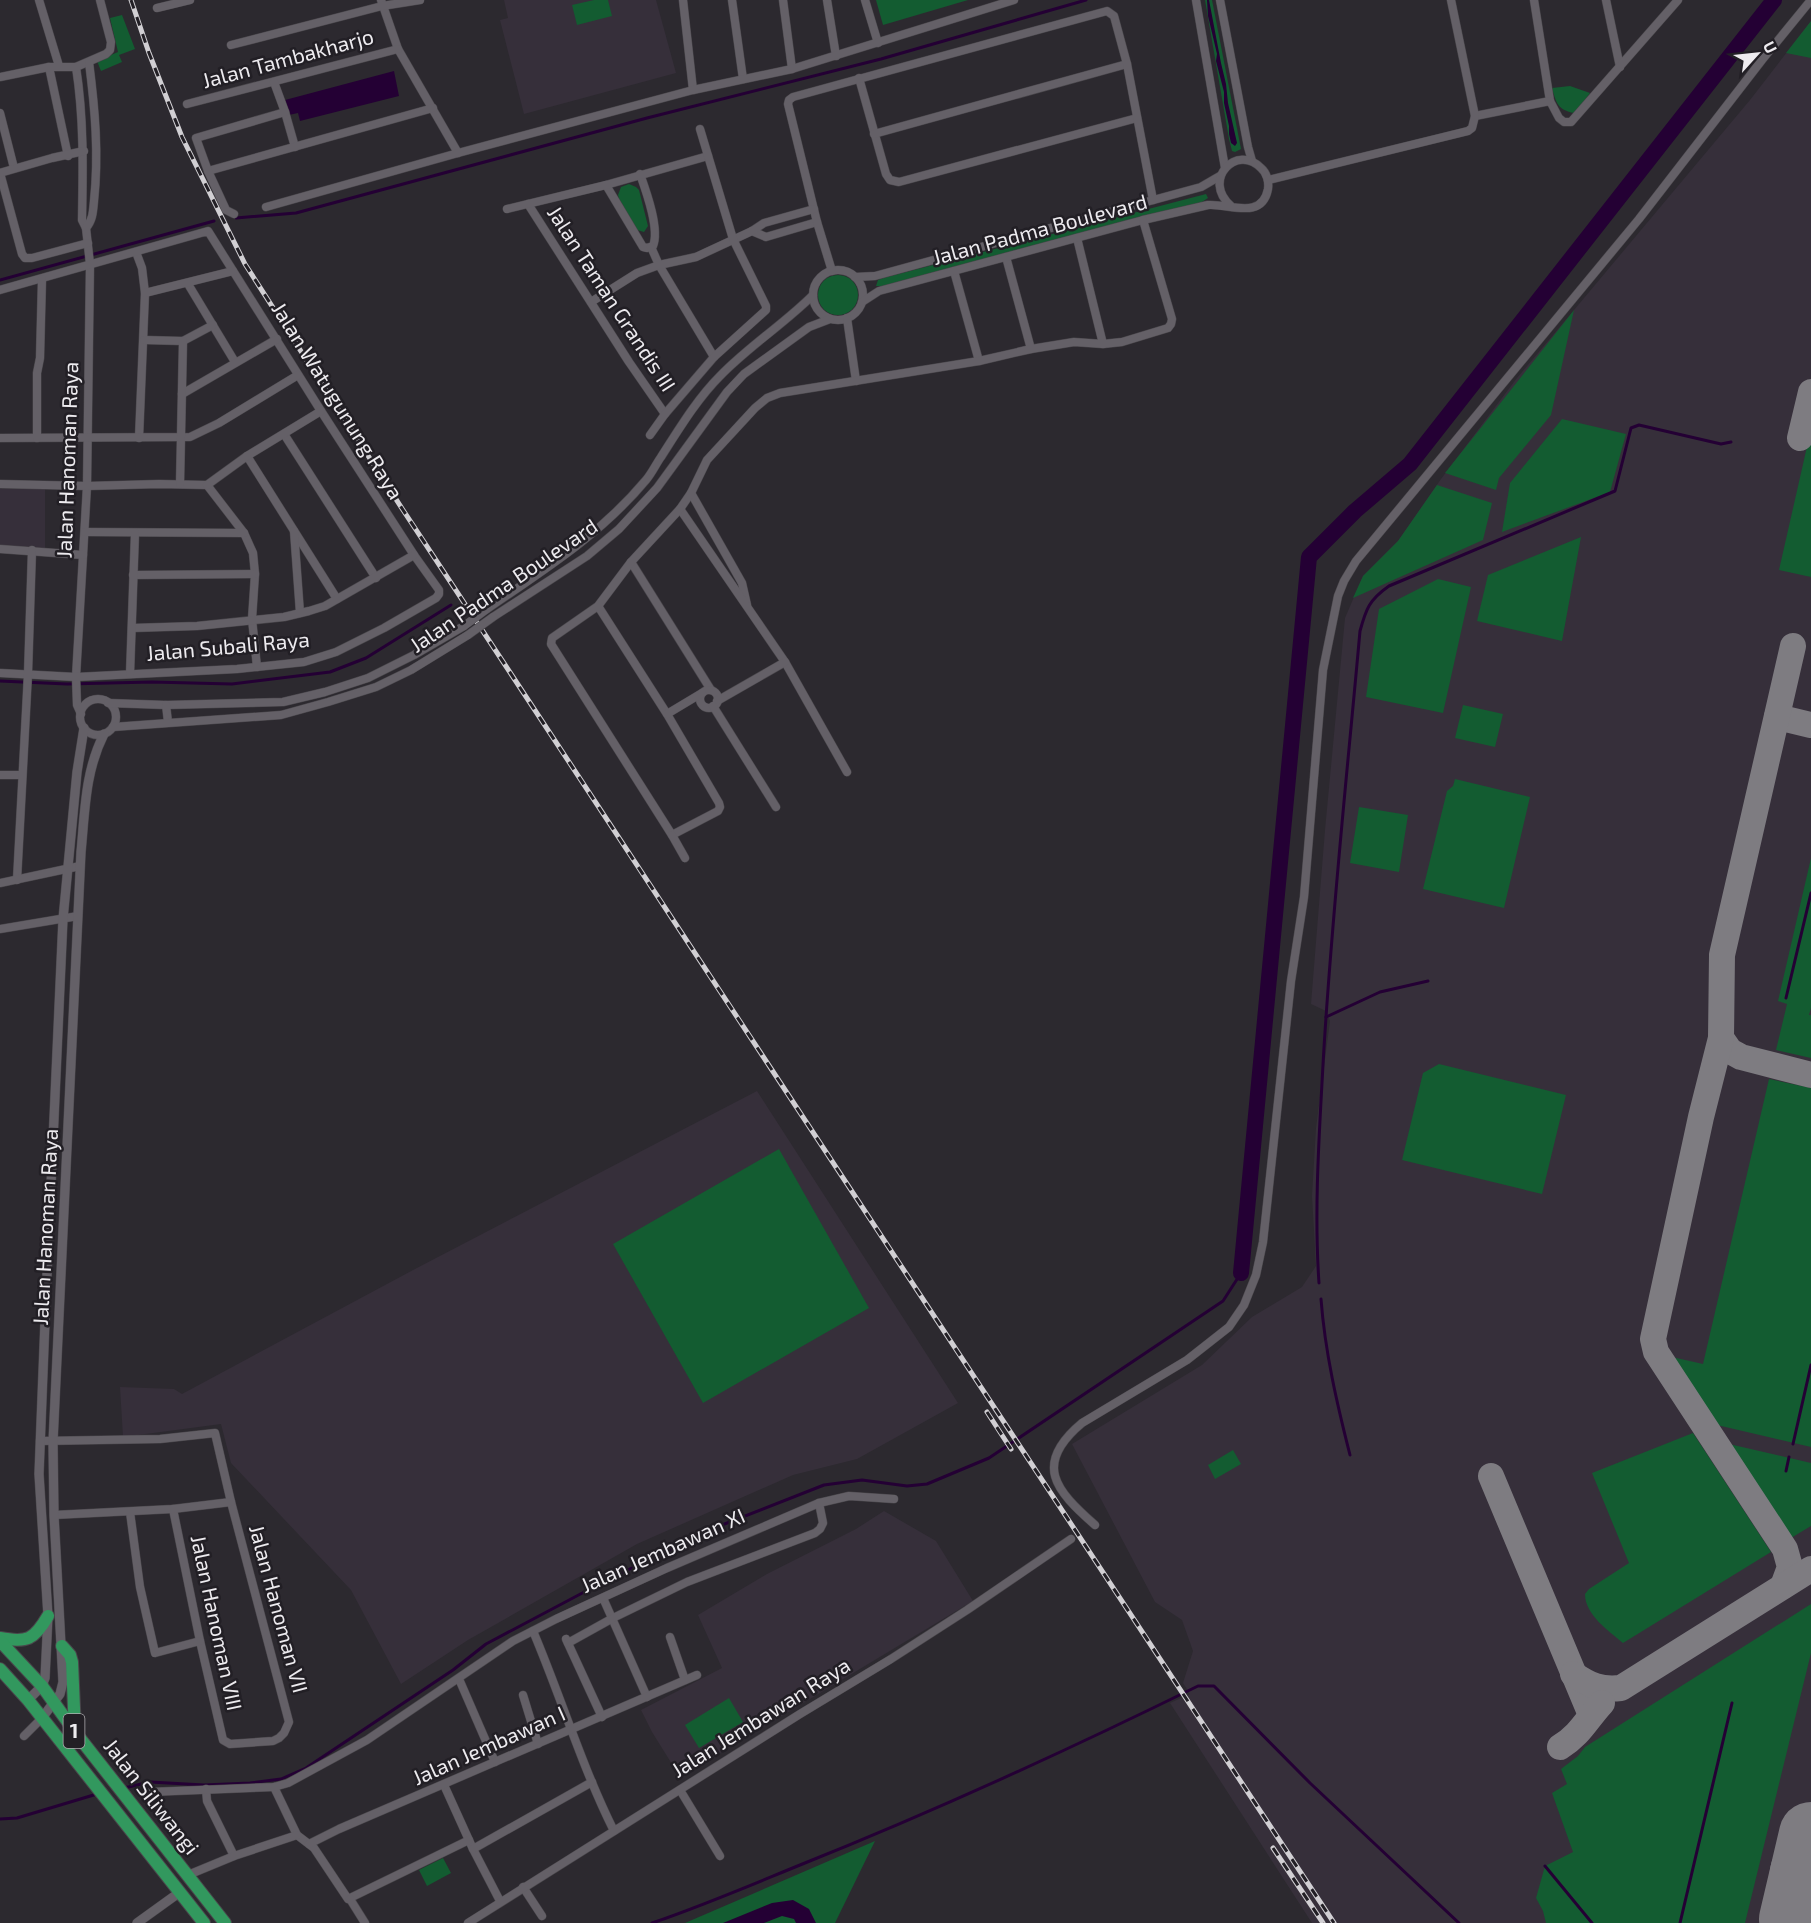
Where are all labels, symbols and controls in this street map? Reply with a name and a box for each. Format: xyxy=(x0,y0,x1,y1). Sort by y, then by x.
street label: Jalan Tambakharjo xyxy=(199,23,376,93)
north arrow xyxy=(1727,24,1787,84)
text: U xyxy=(1760,38,1782,56)
street label: Jalan Padma Boulevard xyxy=(930,188,1150,269)
street label: Jalan Taman Grandis III xyxy=(543,201,682,396)
street label: Jalan Watugunung Raya xyxy=(267,297,409,503)
street label: Jalan Hanoman Raya xyxy=(51,361,82,559)
street label: Jalan Padma Boulevard xyxy=(405,513,602,657)
street label: Jalan Subali Raya xyxy=(145,626,311,665)
street label: Jalan Hanoman Raya xyxy=(27,1128,62,1326)
street label: Jalan Jembawan XI xyxy=(576,1502,748,1597)
street label: Jalan Hanoman VII xyxy=(245,1522,314,1695)
street label: Jalan Hanoman VIII xyxy=(187,1533,248,1713)
street label: Jalan Jembawan Raya xyxy=(666,1652,854,1782)
street label: Jalan Jembawan I xyxy=(408,1700,569,1789)
road number: 1 xyxy=(64,1714,84,1748)
street label: Jalan Siliwangi xyxy=(99,1733,205,1859)

